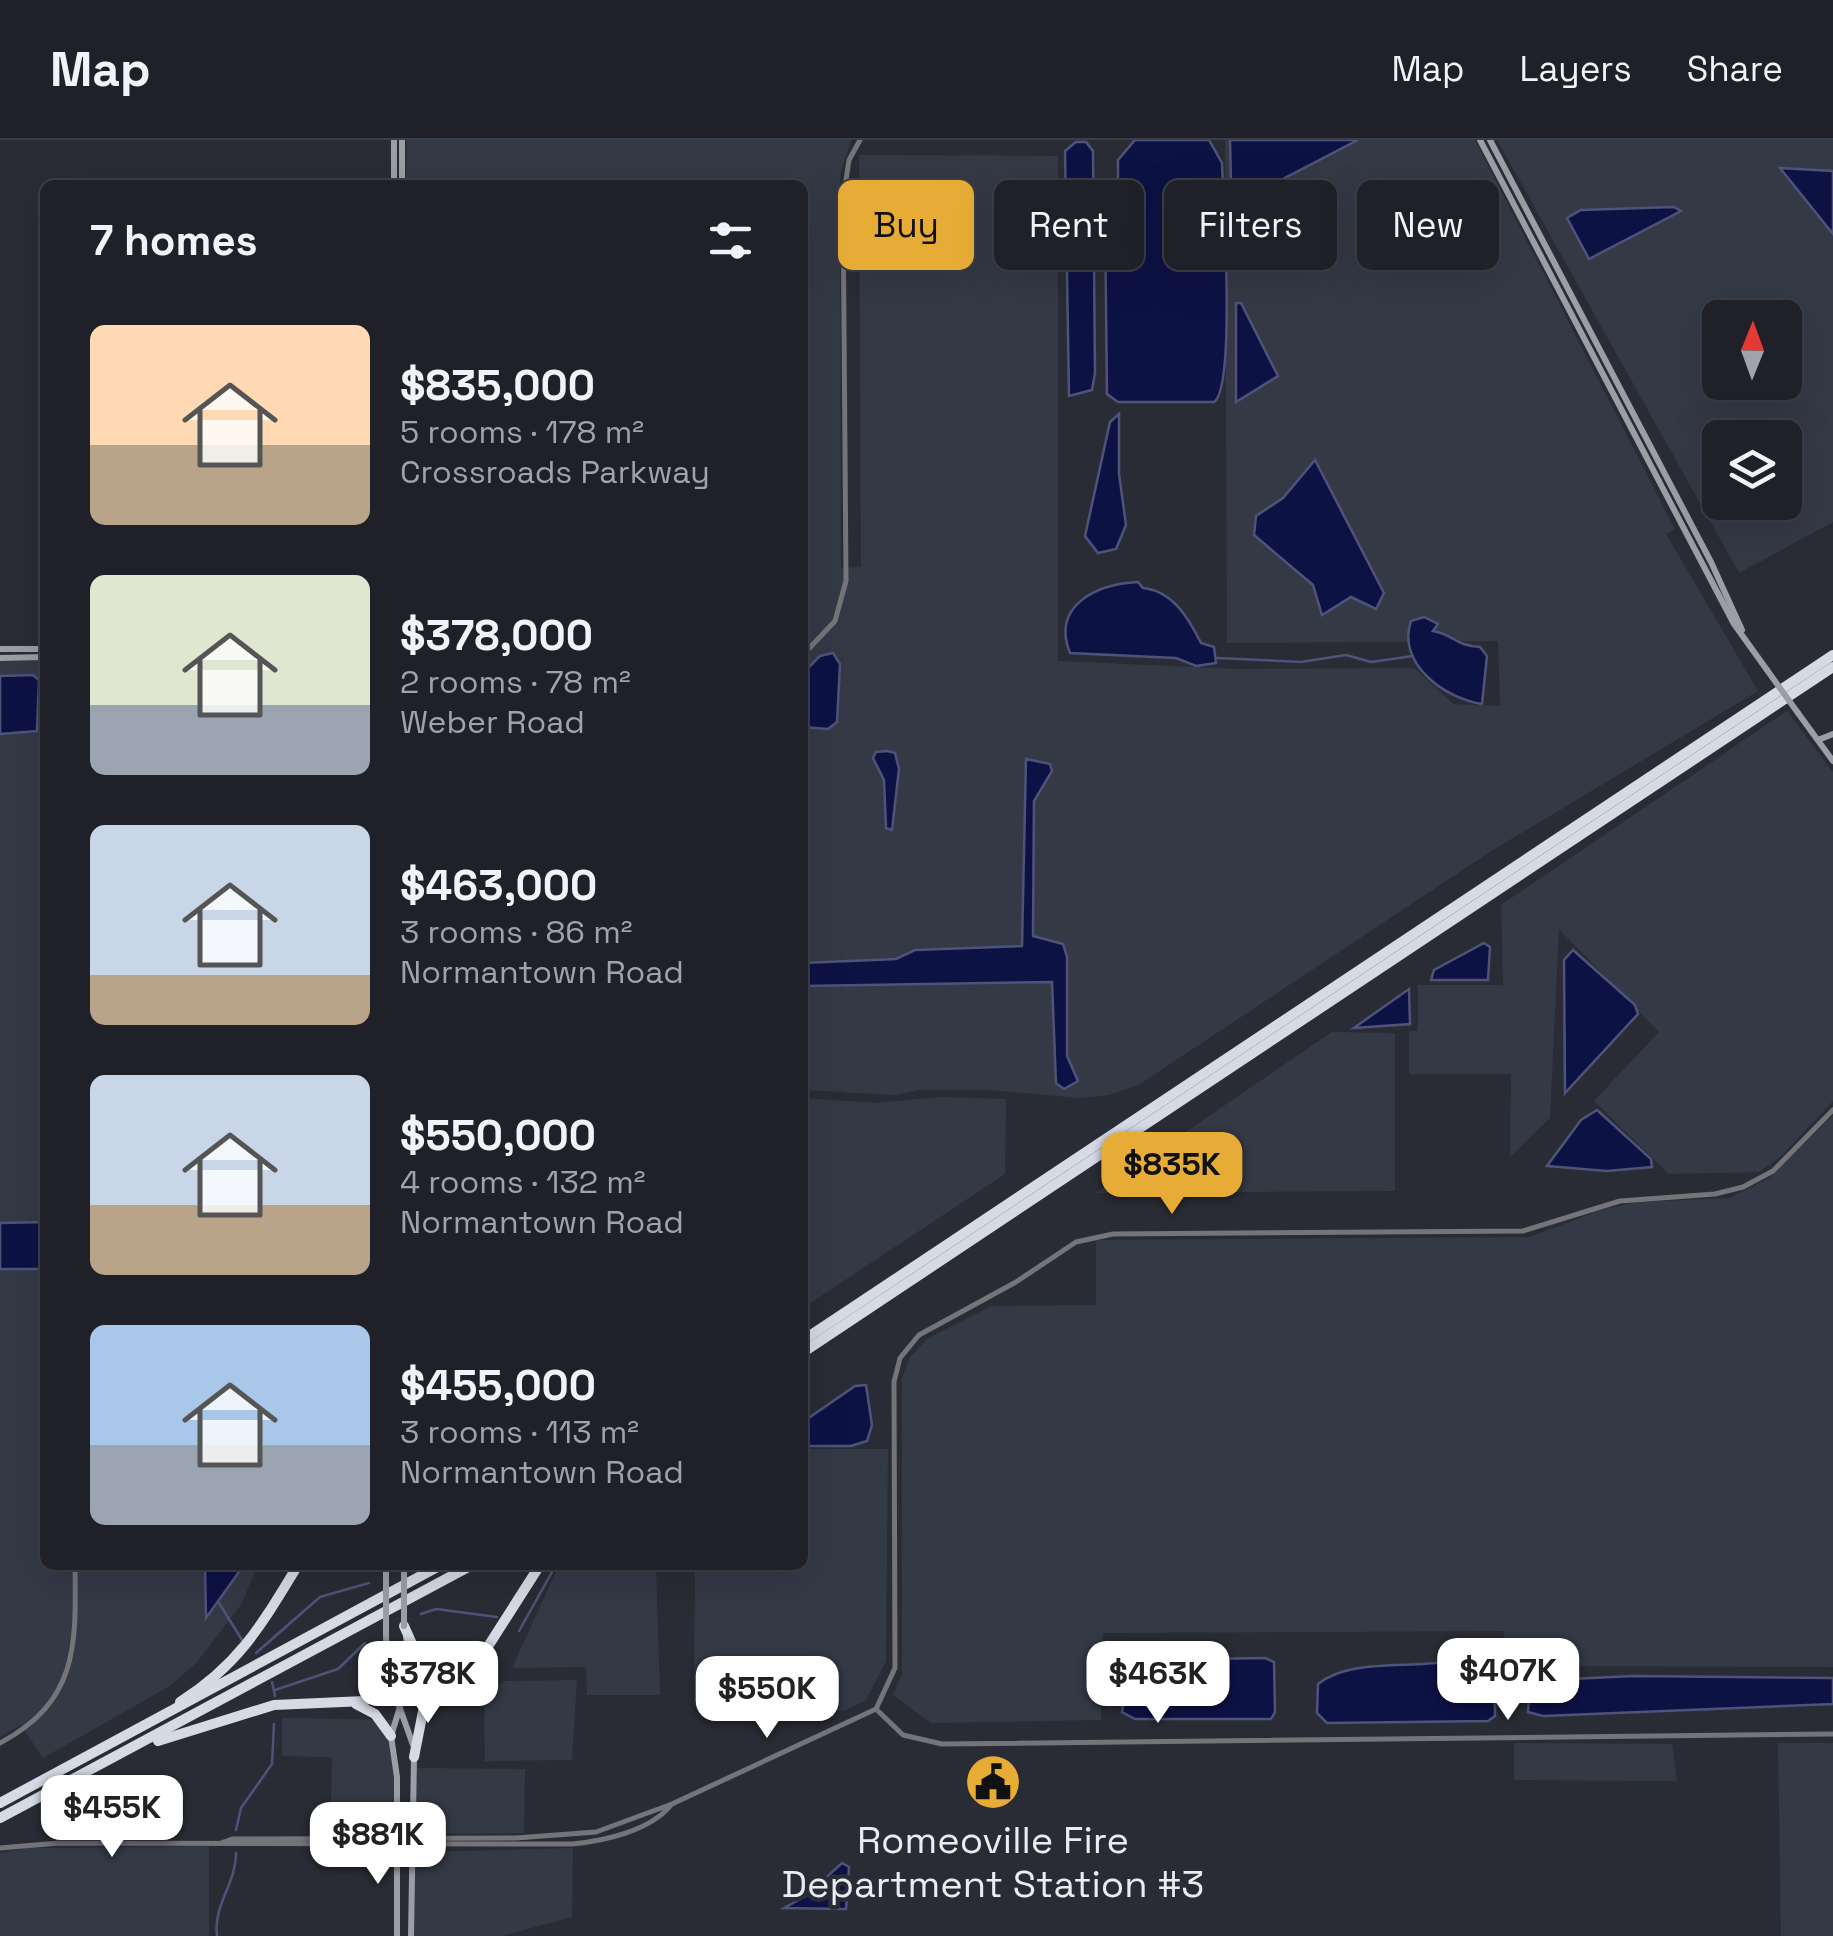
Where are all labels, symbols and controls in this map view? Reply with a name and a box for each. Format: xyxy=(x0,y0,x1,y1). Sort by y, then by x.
text: Map xyxy=(50,39,151,100)
text: Map xyxy=(1391,47,1464,91)
text: Layers xyxy=(1519,47,1632,91)
text: Share xyxy=(1687,47,1783,91)
chip: Buy xyxy=(838,180,974,270)
chip: Rent xyxy=(994,180,1144,270)
chip: Filters xyxy=(1164,180,1337,270)
chip: New xyxy=(1357,180,1499,270)
icon: filters xyxy=(703,213,758,268)
text: 7 homes xyxy=(90,214,258,267)
north arrow xyxy=(1702,300,1802,400)
map controls xyxy=(1702,300,1802,520)
text: $835,000 xyxy=(400,359,595,412)
icon: home xyxy=(170,365,290,485)
text: 5 rooms · 178 m² xyxy=(400,412,644,452)
button: layers xyxy=(1702,420,1802,520)
text: Crossroads Parkway xyxy=(400,452,710,492)
text: $378,000 xyxy=(400,609,593,662)
icon: home xyxy=(170,615,290,735)
text: 2 rooms · 78 m² xyxy=(400,662,631,702)
text: Weber Road xyxy=(400,702,585,742)
text: $463,000 xyxy=(400,859,597,912)
icon: home xyxy=(170,865,290,985)
text: 3 rooms · 86 m² xyxy=(400,912,632,952)
text: Normantown Road xyxy=(400,952,684,992)
text: $550,000 xyxy=(400,1109,596,1162)
icon: home xyxy=(170,1115,290,1235)
pin: $835K xyxy=(1102,1132,1242,1217)
text: $835K xyxy=(1123,1144,1221,1184)
text: 4 rooms · 132 m² xyxy=(400,1162,646,1202)
text: Normantown Road xyxy=(400,1202,684,1242)
text: $455,000 xyxy=(400,1359,596,1412)
icon: home xyxy=(170,1365,290,1485)
text: 3 rooms · 113 m² xyxy=(400,1412,639,1452)
text: Normantown Road xyxy=(400,1452,684,1492)
pin: $407K xyxy=(1438,1638,1578,1723)
pin: $378K xyxy=(358,1641,498,1726)
pin: $463K xyxy=(1088,1641,1228,1726)
text: $407K xyxy=(1459,1650,1557,1690)
text: $378K xyxy=(380,1653,476,1693)
text: $463K xyxy=(1108,1653,1208,1693)
pin: $550K xyxy=(697,1656,837,1741)
text: $550K xyxy=(718,1668,816,1708)
public building icon: Romeoville Fire Department Station #3 xyxy=(963,1752,1023,1812)
pin: $455K xyxy=(42,1775,182,1860)
text: $455K xyxy=(63,1787,161,1827)
pin: $881K xyxy=(308,1802,448,1887)
text: $881K xyxy=(332,1814,424,1854)
place label: Romeoville Fire Department Station #3 xyxy=(782,1816,1204,1908)

